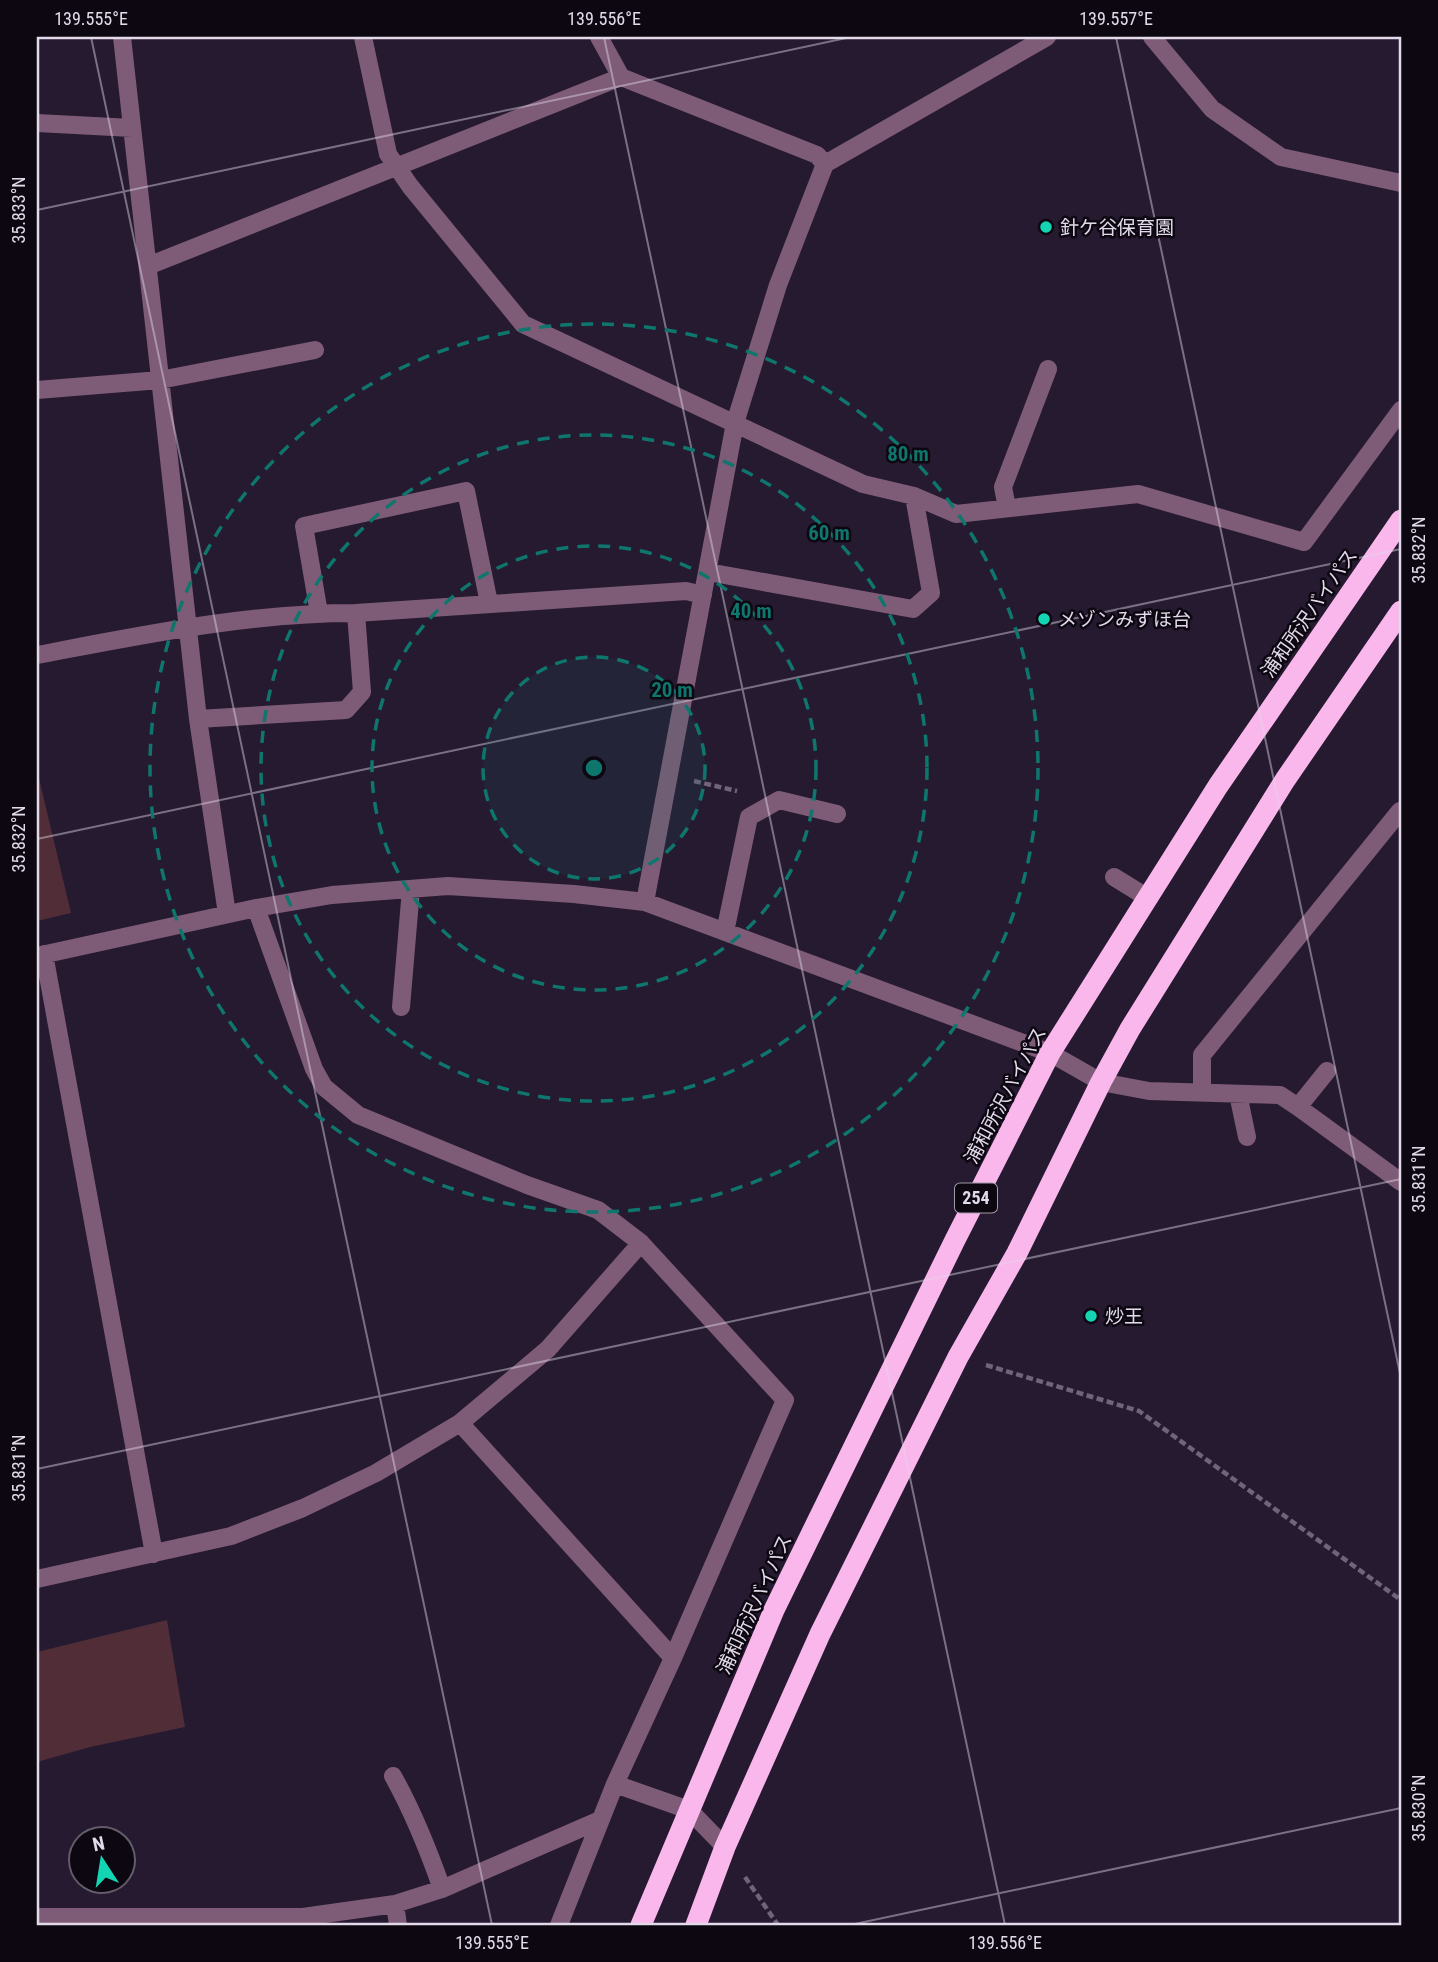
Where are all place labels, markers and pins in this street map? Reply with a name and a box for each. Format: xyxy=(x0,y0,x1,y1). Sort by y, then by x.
place label: 針ケ谷保育園 xyxy=(1060,216,1174,239)
marker: 針ケ谷保育園 xyxy=(1038,219,1054,235)
place label: メゾンみずほ台 xyxy=(1058,608,1191,631)
marker: メゾンみずほ台 xyxy=(1036,611,1052,627)
centre of rings xyxy=(582,756,606,780)
place label: 炒王 xyxy=(1105,1305,1143,1328)
marker: 炒王 xyxy=(1083,1308,1099,1324)

